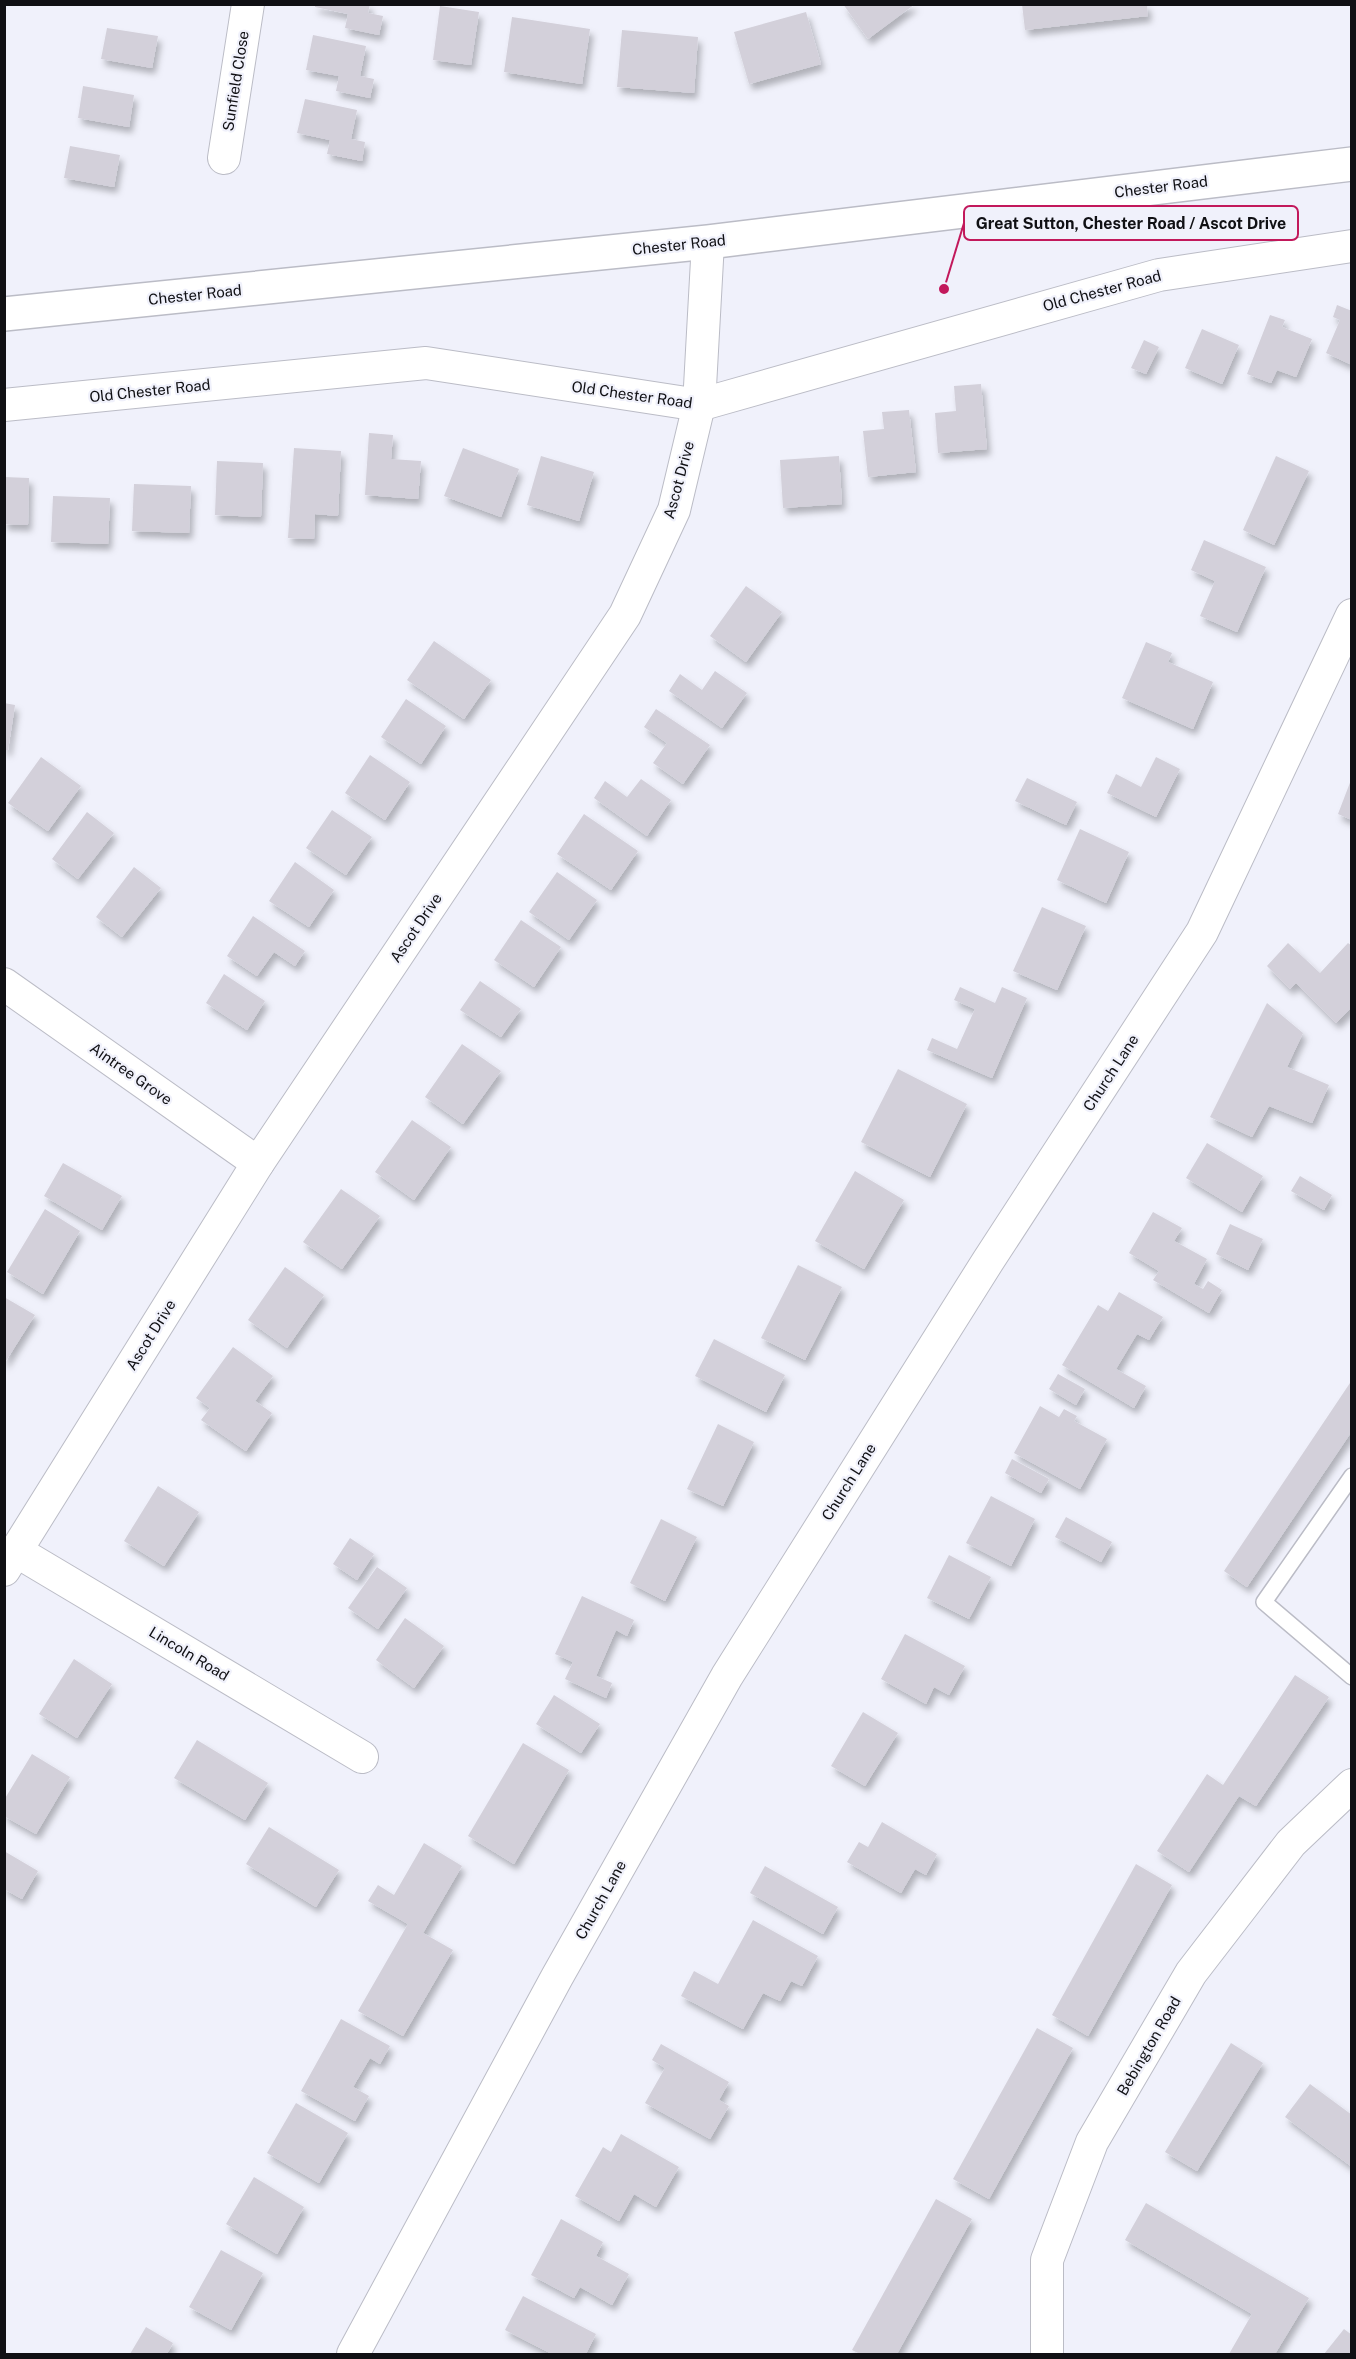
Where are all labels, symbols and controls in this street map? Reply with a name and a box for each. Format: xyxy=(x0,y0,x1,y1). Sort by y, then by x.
street label: Sunfield Close xyxy=(219,30,252,132)
street label: Chester Road xyxy=(1113,172,1209,201)
callout: Great Sutton, Chester Road / Ascot Drive xyxy=(964,206,1298,240)
text: Great Sutton, Chester Road / Ascot Drive xyxy=(976,214,1286,233)
street label: Chester Road xyxy=(631,231,727,258)
street label: Old Chester Road xyxy=(1041,267,1163,314)
street label: Chester Road xyxy=(147,281,243,308)
street label: Old Chester Road xyxy=(89,376,211,405)
street label: Old Chester Road xyxy=(571,378,694,411)
street label: Ascot Drive xyxy=(660,439,697,521)
street label: Ascot Drive xyxy=(386,890,445,965)
street label: Church Lane xyxy=(1080,1031,1142,1114)
street label: Aintree Grove xyxy=(87,1039,175,1108)
street label: Ascot Drive xyxy=(122,1296,179,1373)
street label: Church Lane xyxy=(818,1440,879,1523)
street label: Lincoln Road xyxy=(146,1623,232,1684)
street label: Church Lane xyxy=(572,1857,629,1942)
street label: Bebington Road xyxy=(1113,1993,1184,2098)

